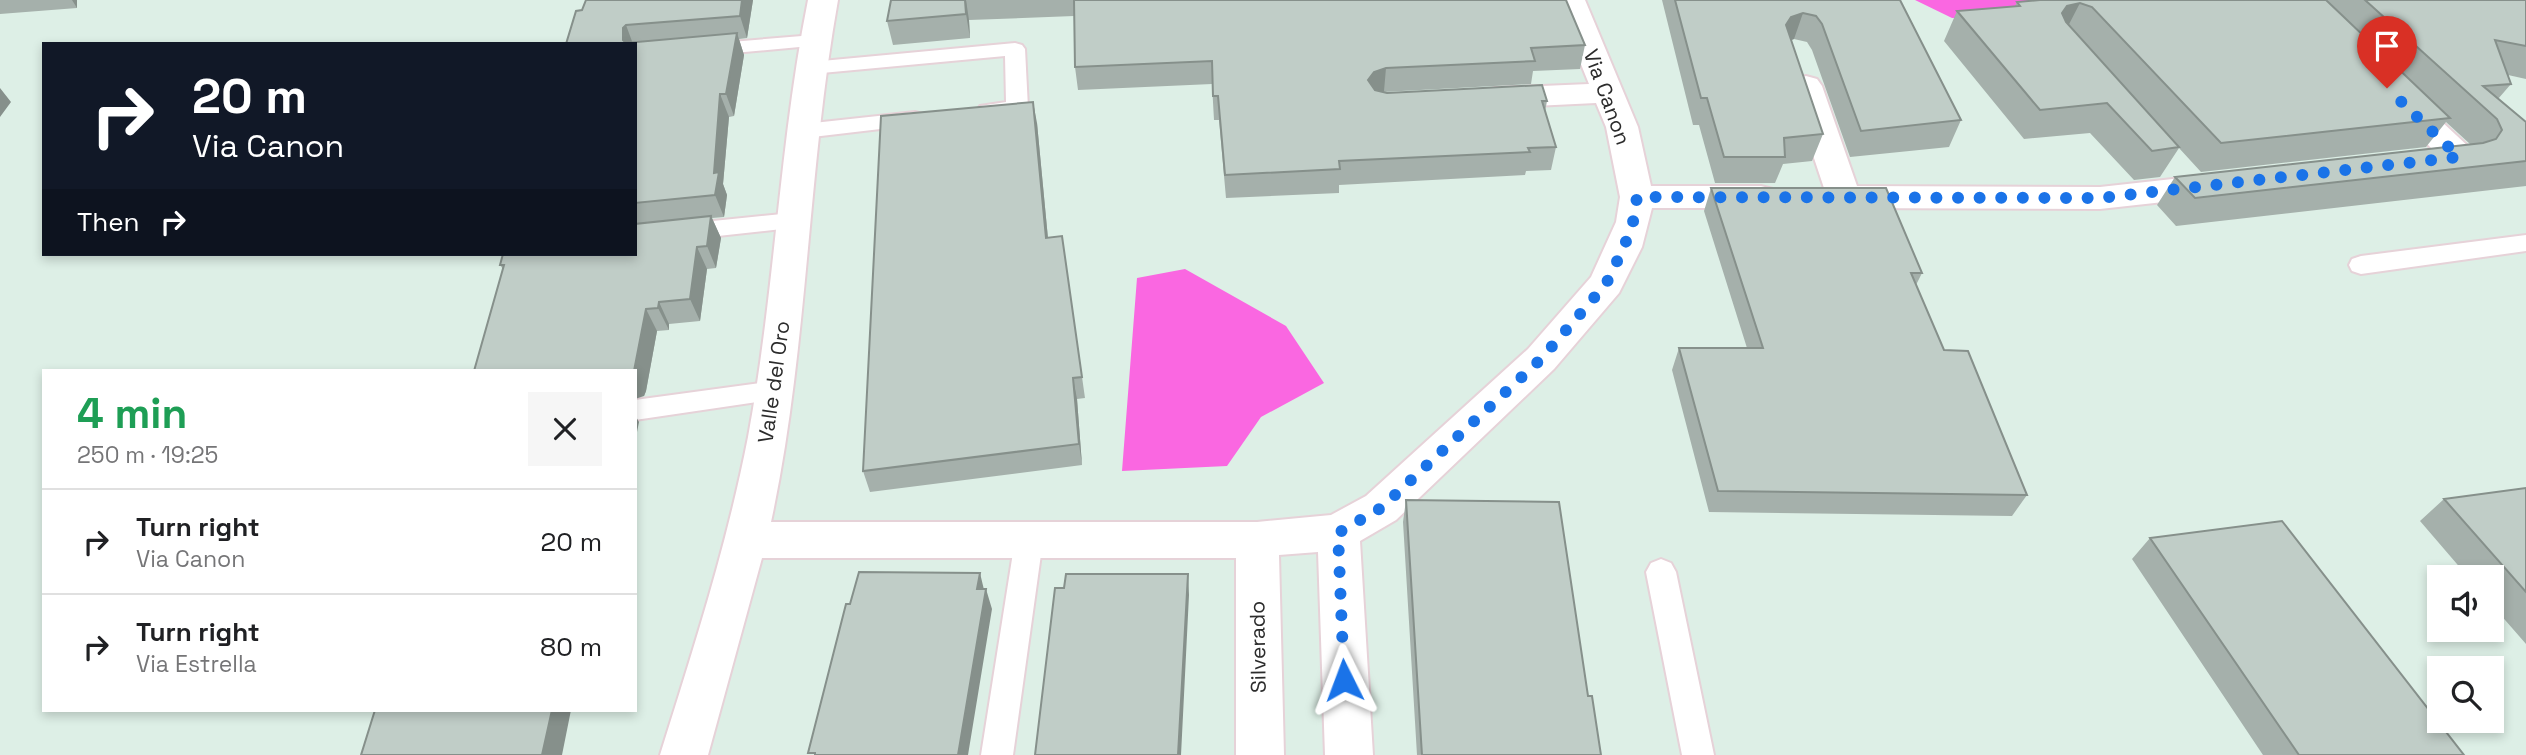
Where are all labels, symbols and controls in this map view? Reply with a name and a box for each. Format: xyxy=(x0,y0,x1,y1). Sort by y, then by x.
pin xyxy=(2357,16,2417,88)
icon: arrive xyxy=(2368,27,2406,65)
street label: Via Canon xyxy=(1578,45,1637,148)
text: 20 m xyxy=(192,65,307,127)
icon: right xyxy=(77,70,168,161)
text: Via Canon xyxy=(192,126,344,166)
icon: right xyxy=(154,203,192,241)
text: Then xyxy=(77,205,140,239)
street label: Valle del Oro xyxy=(752,319,795,445)
text: 4 min xyxy=(77,387,187,440)
button: close xyxy=(528,392,602,466)
text: 250 m · 19:25 xyxy=(77,440,218,470)
text: Turn right xyxy=(136,510,260,544)
icon: right xyxy=(77,523,115,561)
text: 20 m xyxy=(541,525,602,559)
text: Via Canon xyxy=(136,544,245,574)
map controls xyxy=(2427,565,2504,733)
button: sound xyxy=(2427,565,2504,642)
street label: Silverado xyxy=(1243,601,1272,693)
text: Turn right xyxy=(136,615,260,649)
icon: right xyxy=(77,628,115,666)
text: 80 m xyxy=(540,630,602,664)
position arrow xyxy=(1307,643,1381,717)
text: Via Estrella xyxy=(136,649,257,679)
button: search xyxy=(2427,656,2504,733)

